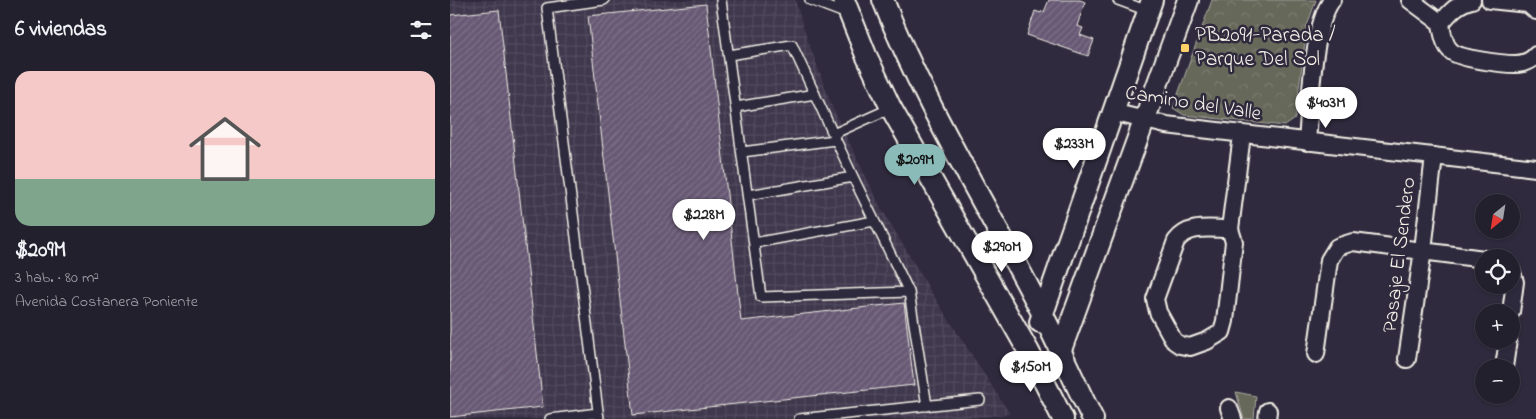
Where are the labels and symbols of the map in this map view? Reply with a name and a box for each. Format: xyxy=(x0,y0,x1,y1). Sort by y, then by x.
place label: PB2091-Parada / Parque Del Sol xyxy=(1195,21,1336,75)
marker: PB2091-Parada / Parque Del Sol xyxy=(1179,42,1191,54)
street label: Camino del Valle xyxy=(1123,78,1264,130)
pin: $403M xyxy=(1291,86,1361,129)
pin: $233M xyxy=(1039,128,1109,170)
pin: $209M xyxy=(880,144,950,186)
street label: Pasaje El Sendero xyxy=(1376,175,1424,335)
north arrow xyxy=(1475,194,1520,239)
pin: $228M xyxy=(669,198,739,241)
pin: $290M xyxy=(967,230,1037,273)
pin: $150M xyxy=(996,350,1066,393)

